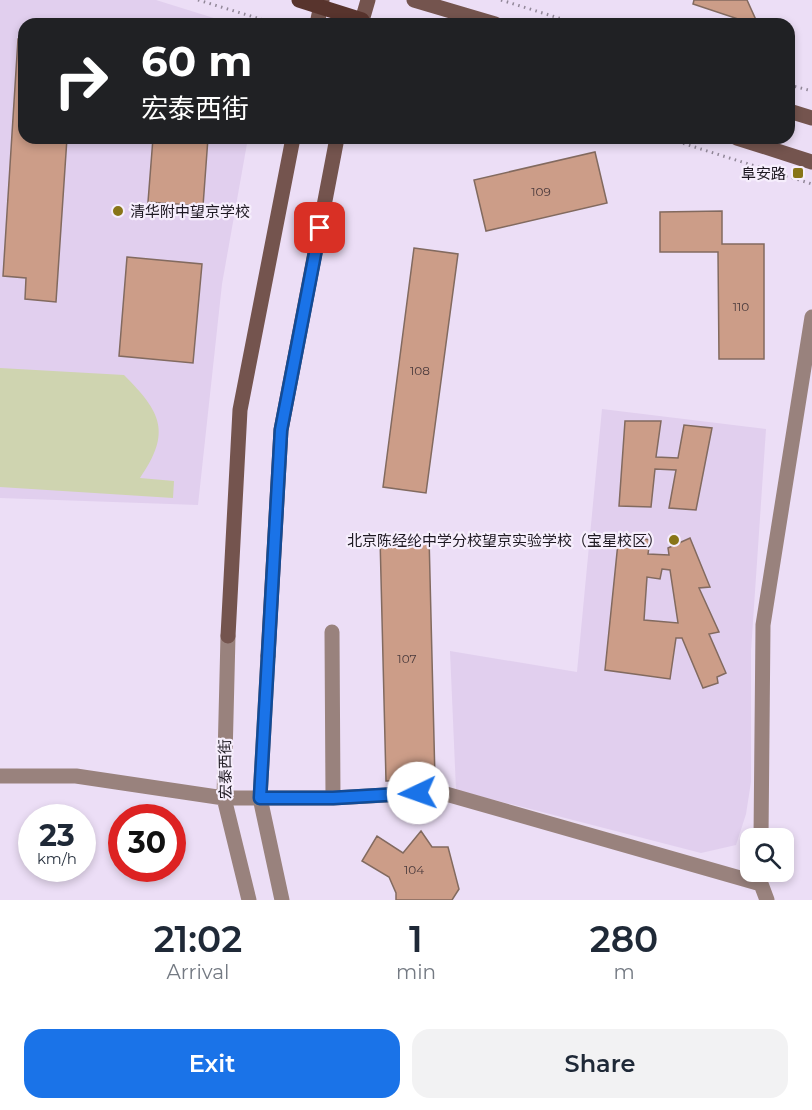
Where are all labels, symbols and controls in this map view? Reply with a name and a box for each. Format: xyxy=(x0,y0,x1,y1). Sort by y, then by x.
text: 60 m xyxy=(141,35,252,87)
icon: right xyxy=(42,42,120,120)
text: 宏泰西街 xyxy=(141,92,249,125)
place label: 阜安路 xyxy=(741,164,786,183)
marker: 阜安路 xyxy=(791,166,805,180)
house number: 109 xyxy=(531,184,551,199)
place label: 清华附中望京学校 xyxy=(130,202,250,221)
pin xyxy=(294,202,345,253)
marker: 清华附中望京学校 xyxy=(111,204,125,218)
icon: arrive xyxy=(303,211,336,244)
house number: 110 xyxy=(733,299,749,314)
house number: 108 xyxy=(410,363,430,378)
place label: 北京陈经纶中学分校望京实验学校（宝星校区） xyxy=(347,531,662,550)
marker: 北京陈经纶中学分校望京实验学校（宝星校区） xyxy=(667,533,681,547)
house number: 107 xyxy=(397,651,417,666)
street label: 宏泰西街 xyxy=(215,739,235,799)
position arrow xyxy=(386,761,450,825)
speed limit sign: 30 xyxy=(108,804,186,882)
text: 23 xyxy=(39,817,75,854)
map controls xyxy=(740,828,794,882)
button: search xyxy=(740,828,794,882)
text: km/h xyxy=(37,849,77,868)
house number: 104 xyxy=(404,862,424,877)
text: 21:02 xyxy=(154,917,242,961)
text: 1 xyxy=(409,917,423,961)
text: 280 xyxy=(590,917,658,961)
text: Arrival xyxy=(166,960,230,984)
text: min xyxy=(396,960,436,984)
text: m xyxy=(613,960,635,984)
button: Exit xyxy=(24,1029,400,1098)
button: Share xyxy=(412,1029,788,1098)

